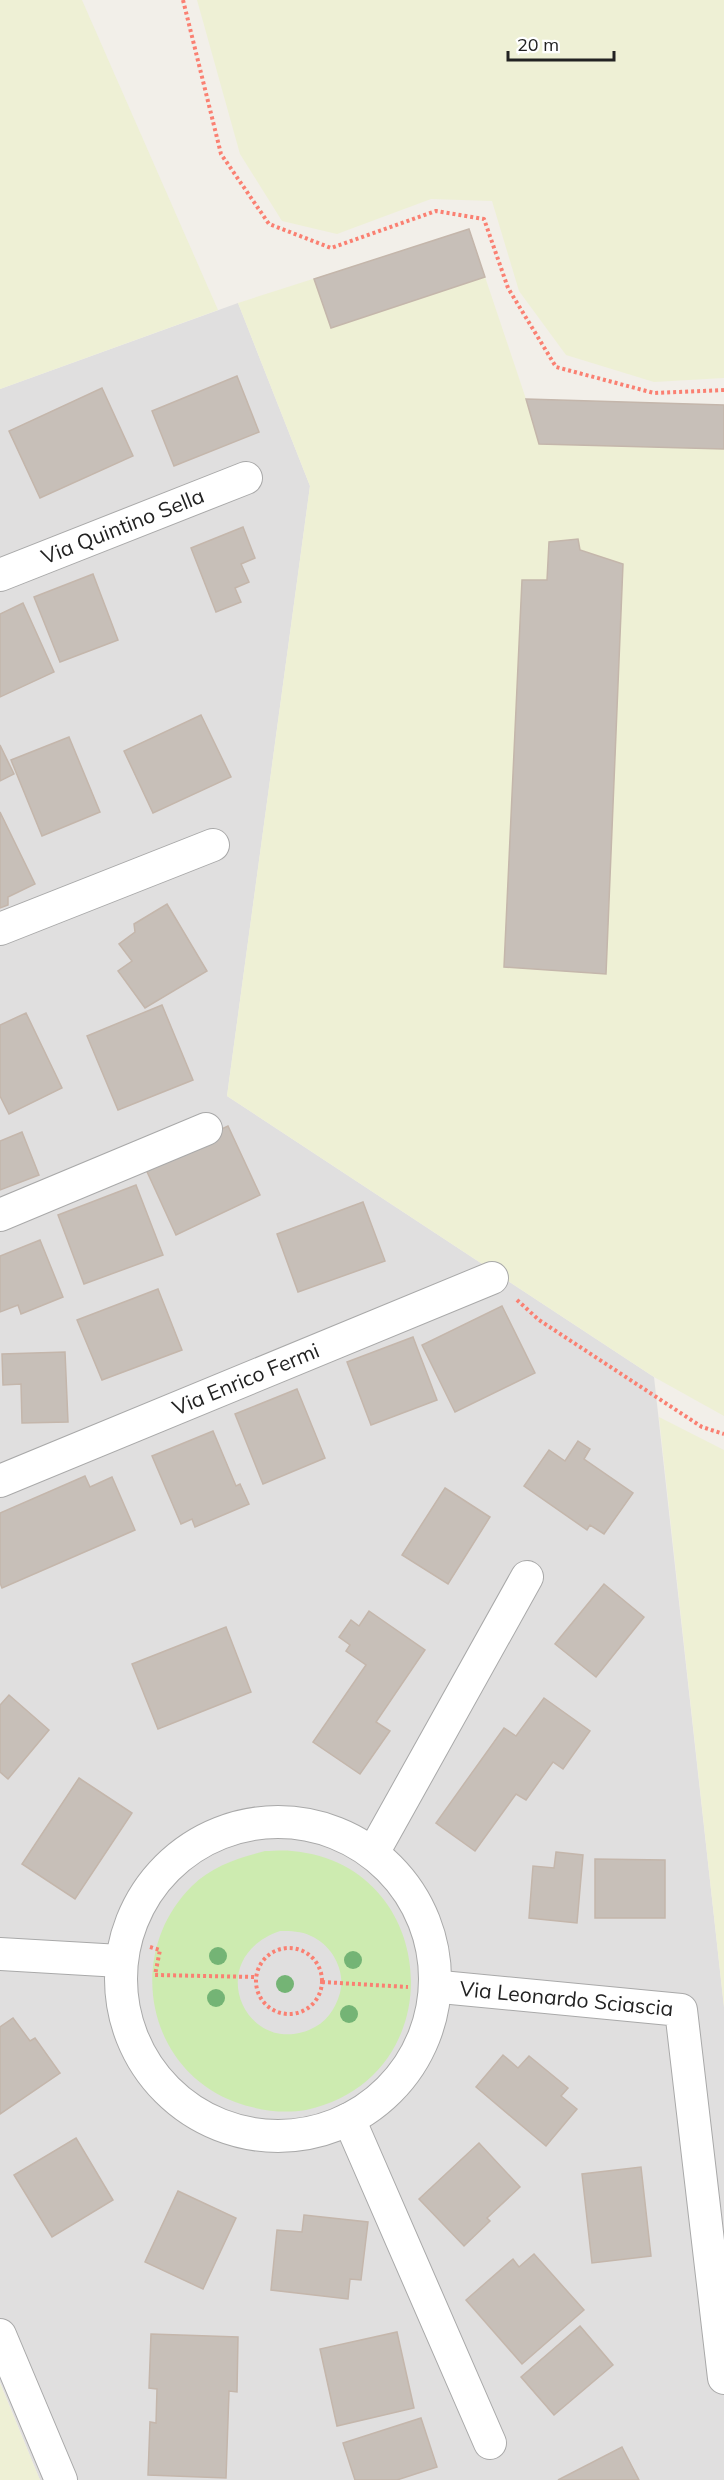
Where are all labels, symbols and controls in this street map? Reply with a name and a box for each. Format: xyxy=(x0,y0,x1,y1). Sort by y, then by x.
scale bar xyxy=(508,24,614,62)
text: 20 m xyxy=(517,33,559,56)
street label: Via Quintino Sella xyxy=(37,482,208,569)
street label: Via Enrico Fermi xyxy=(168,1337,323,1421)
street label: Via Leonardo Sciascia xyxy=(458,1975,675,2021)

